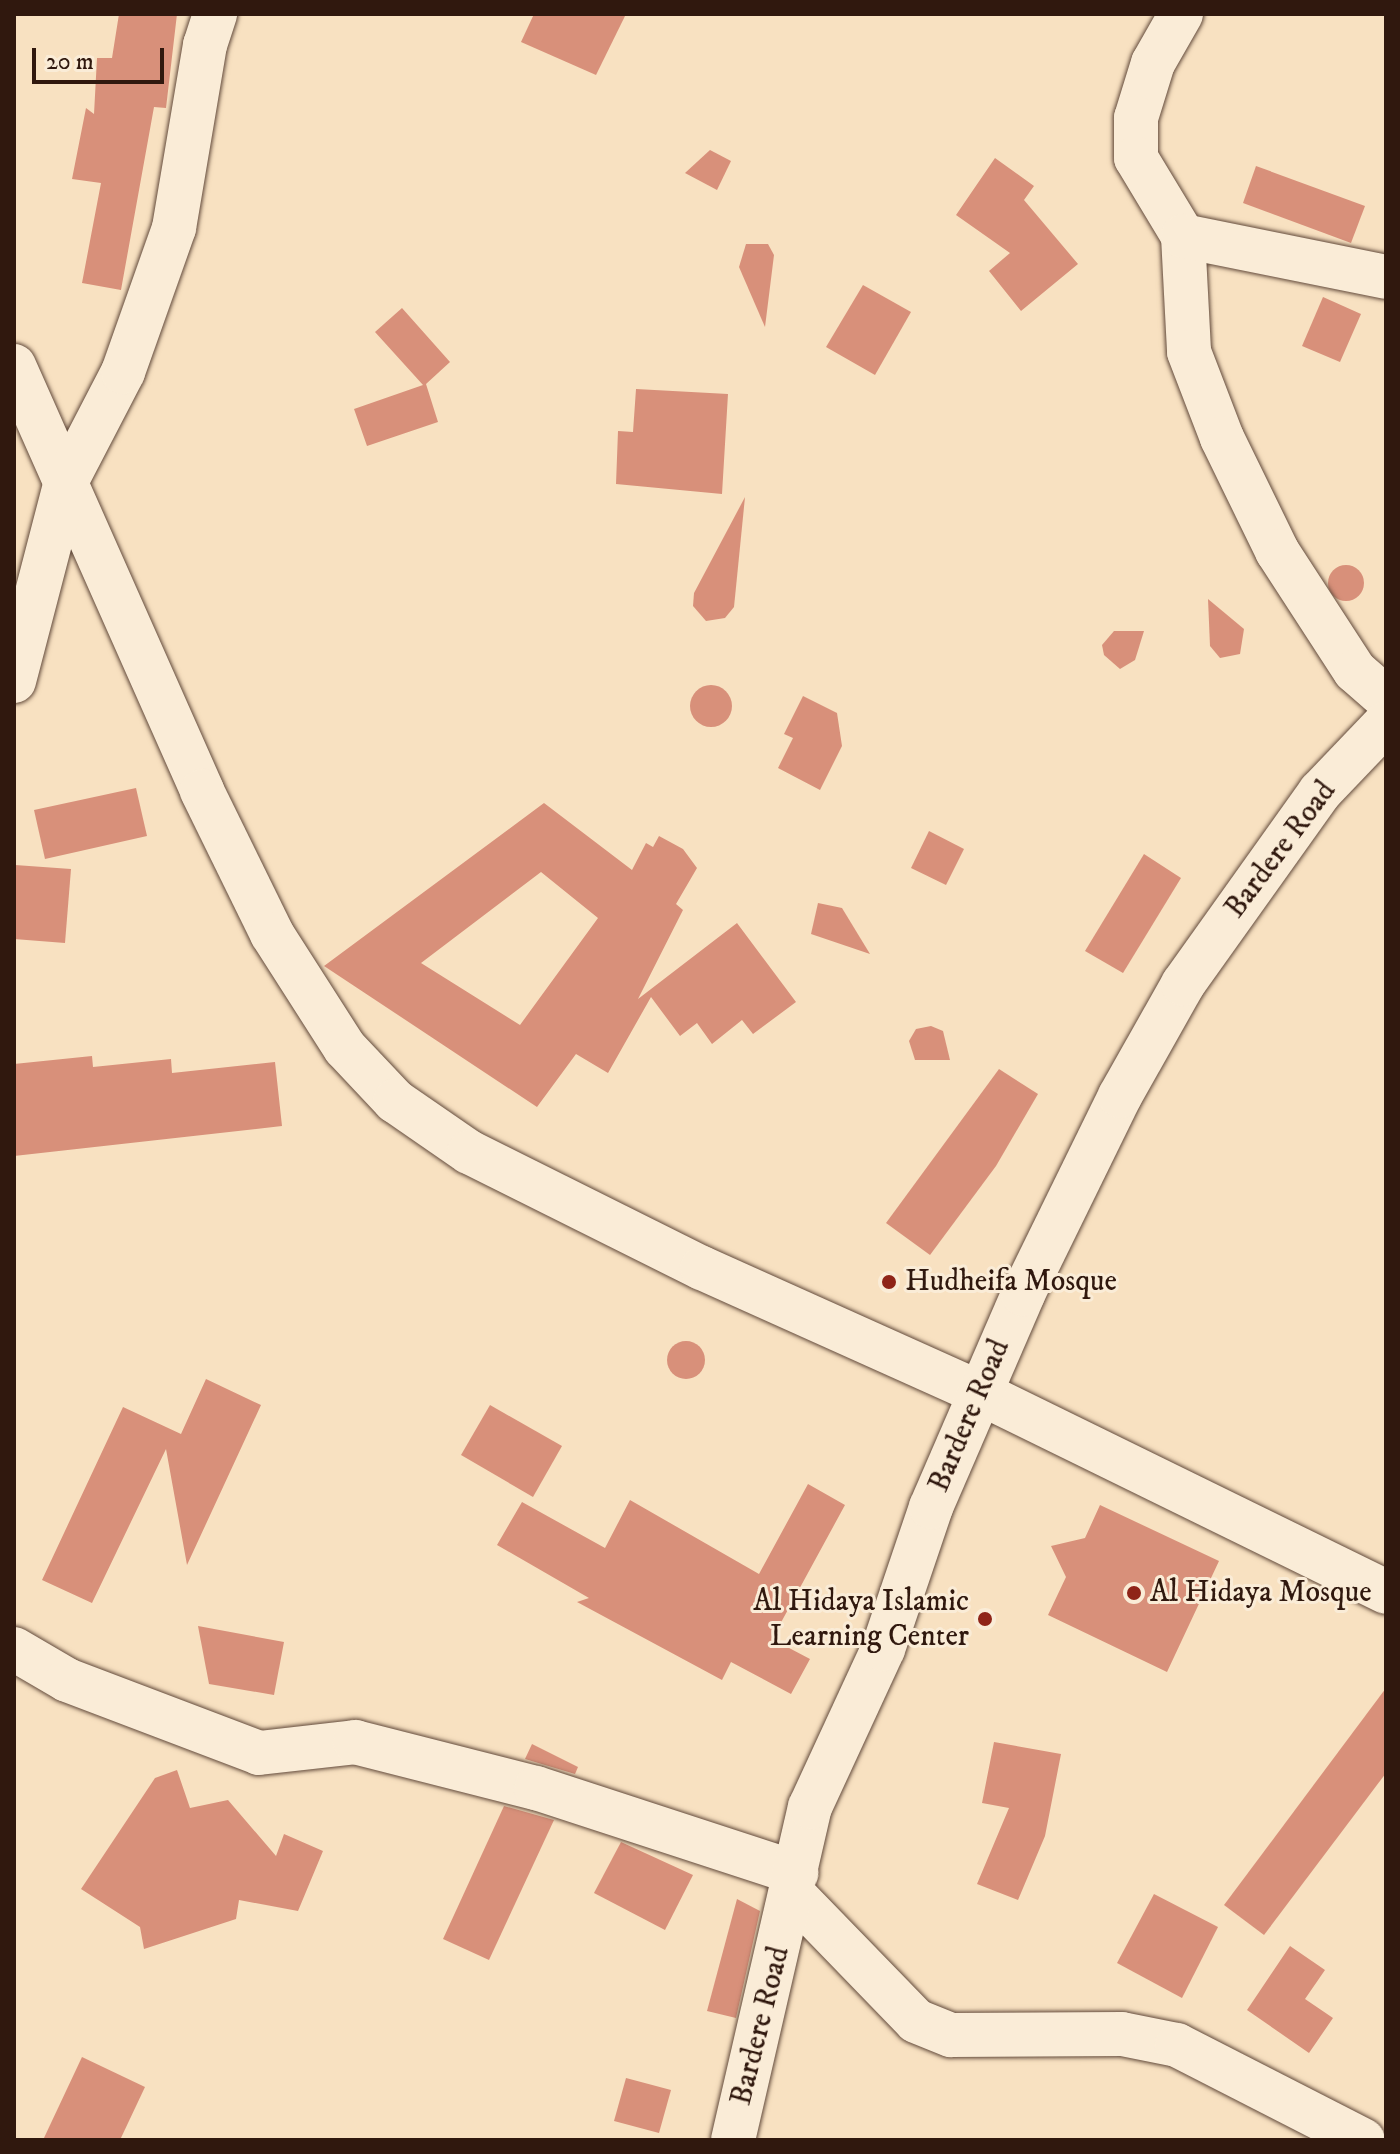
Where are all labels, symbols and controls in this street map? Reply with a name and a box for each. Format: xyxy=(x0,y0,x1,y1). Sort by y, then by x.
scale bar xyxy=(36,32,168,82)
text: 20 m xyxy=(46,47,94,77)
street label: Bardere Road xyxy=(1218,774,1344,926)
place label: Hudheifa Mosque xyxy=(905,1264,1117,1300)
marker: Hudheifa Mosque xyxy=(880,1273,898,1291)
street label: Bardere Road xyxy=(922,1334,1018,1498)
place label: Al Hidaya Mosque xyxy=(1150,1575,1372,1611)
place label: Al Hidaya Islamic Learning Center xyxy=(753,1584,969,1654)
marker: Al Hidaya Mosque xyxy=(1125,1584,1143,1602)
marker: Al Hidaya Islamic Learning Center xyxy=(976,1610,994,1628)
street label: Bardere Road xyxy=(724,1943,798,2109)

